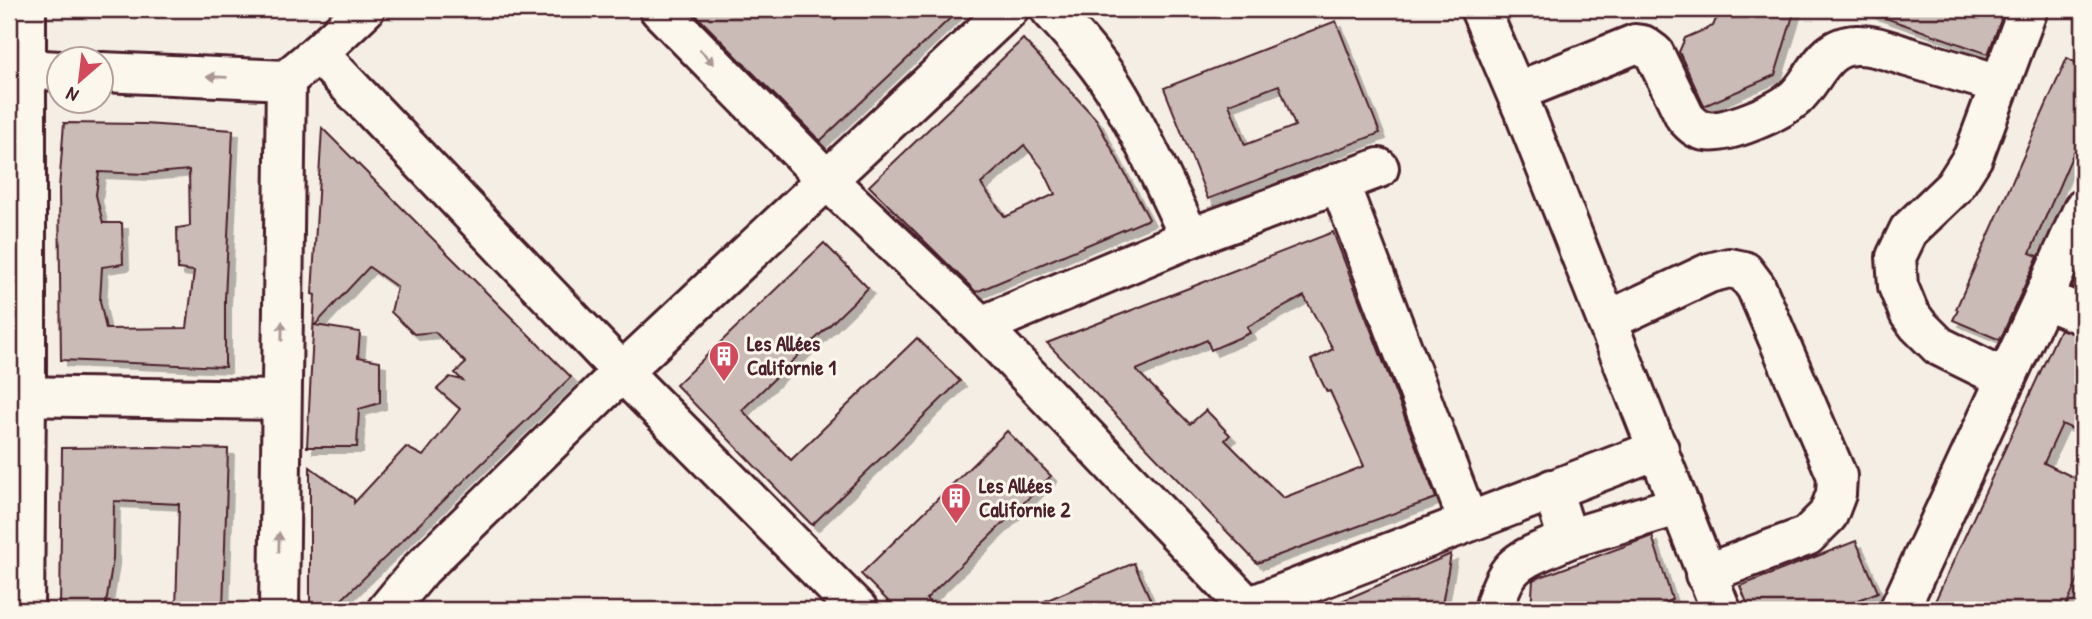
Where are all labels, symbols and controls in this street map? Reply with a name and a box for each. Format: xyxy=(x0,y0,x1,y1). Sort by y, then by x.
north arrow xyxy=(46,46,116,116)
one-way arrow xyxy=(699,49,715,65)
one-way arrow xyxy=(206,72,228,83)
text: N xyxy=(61,81,83,109)
one-way arrow xyxy=(276,320,288,342)
place label: Les Allées Californie 1 xyxy=(747,329,837,382)
building icon: Les Allées Californie 1 xyxy=(707,339,741,383)
place label: Les Allées Californie 2 xyxy=(979,471,1071,524)
building icon: Les Allées Californie 2 xyxy=(939,481,973,525)
one-way arrow xyxy=(274,531,285,553)

